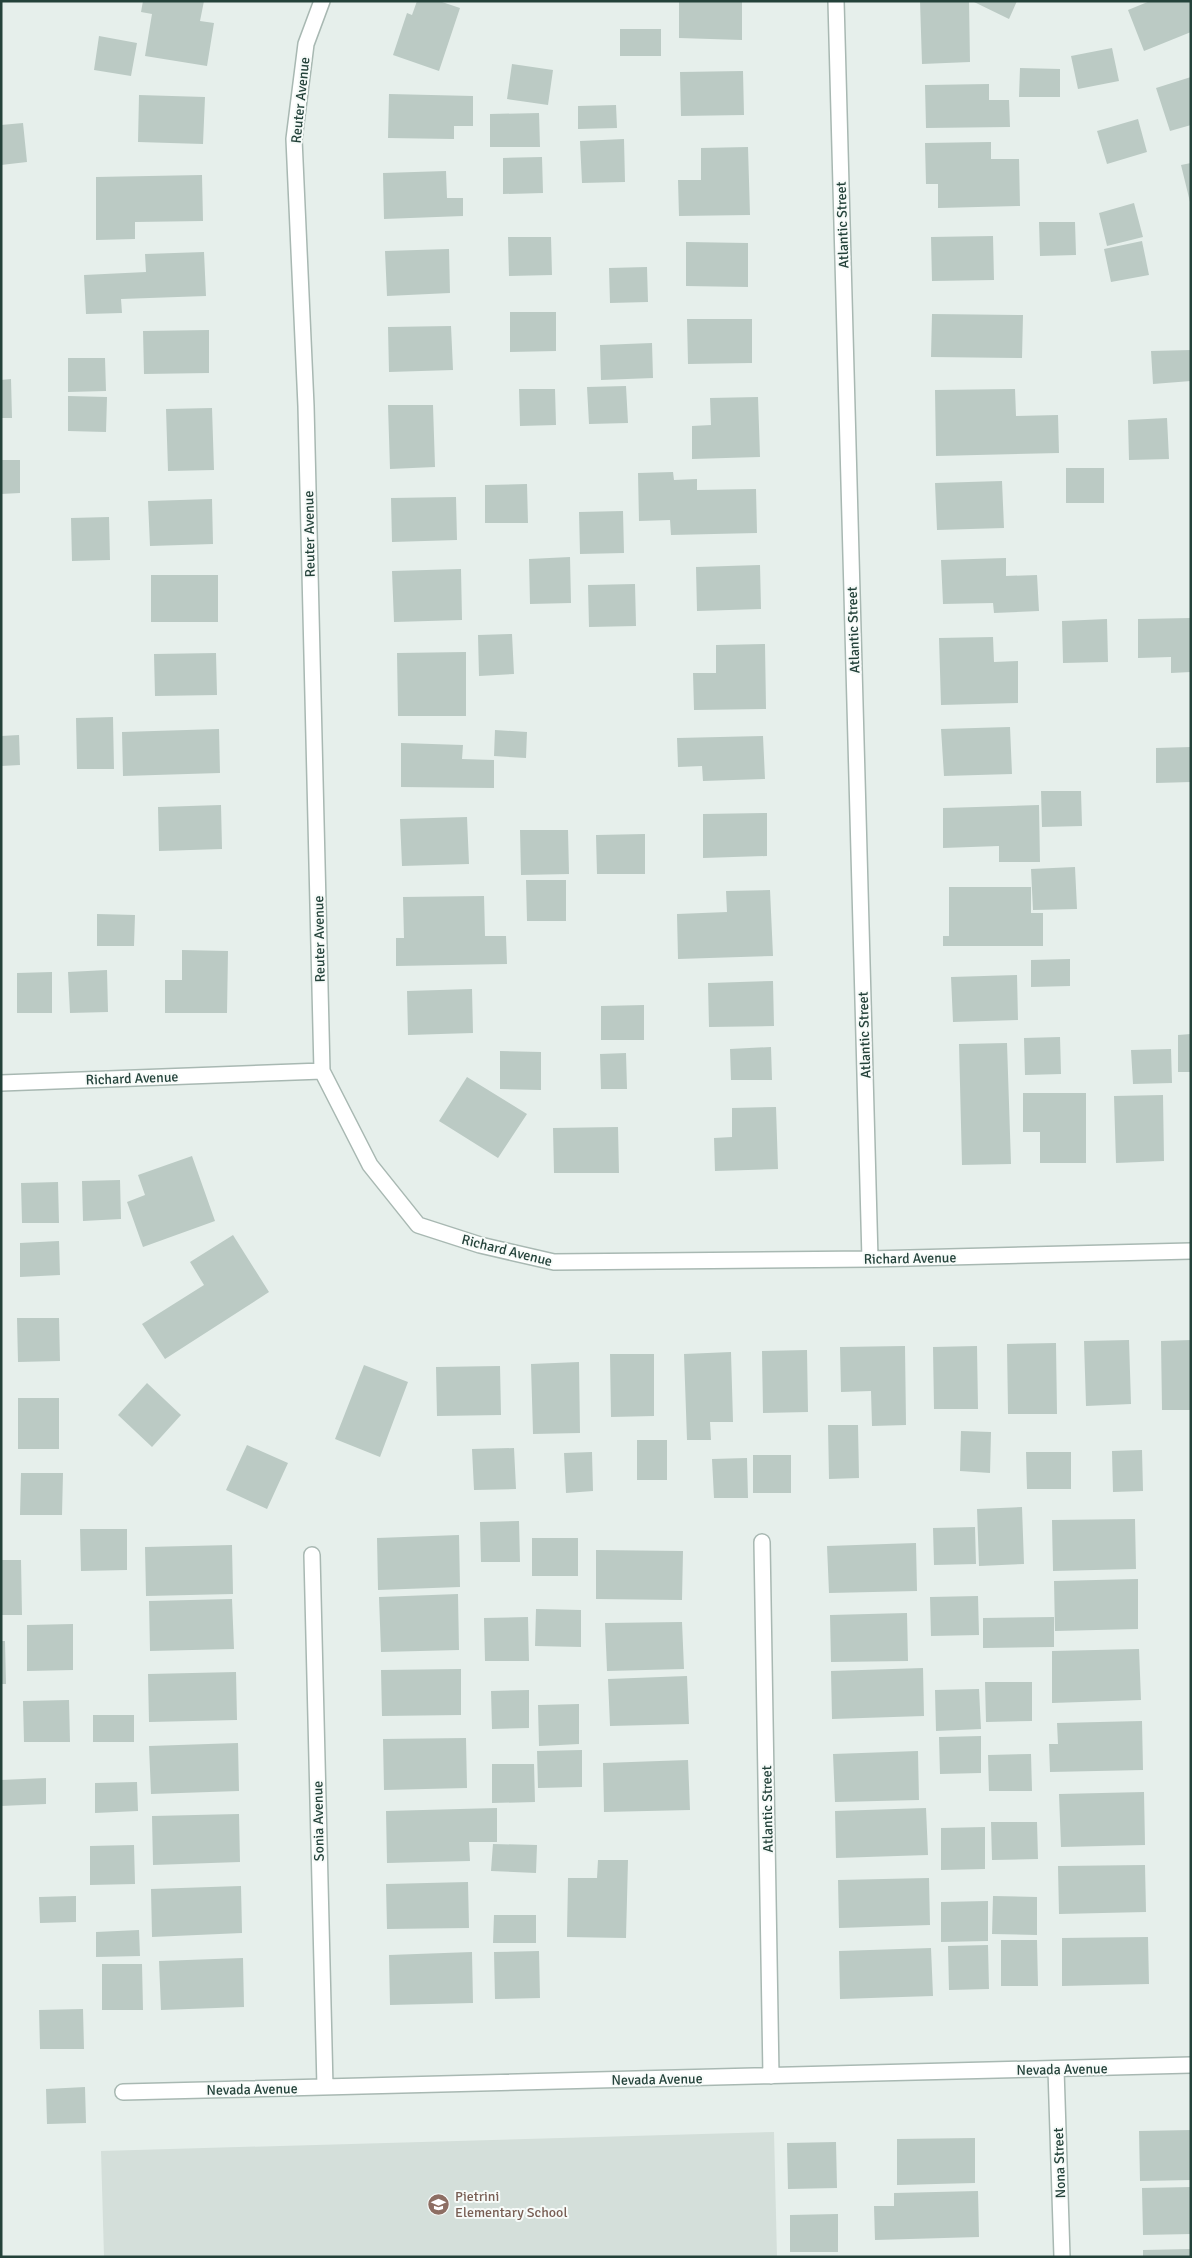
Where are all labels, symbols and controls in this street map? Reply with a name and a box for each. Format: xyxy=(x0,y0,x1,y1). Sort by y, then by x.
street label: Reuter Avenue xyxy=(288,56,313,144)
street label: Atlantic Street xyxy=(832,181,853,269)
street label: Reuter Avenue xyxy=(300,490,319,577)
street label: Atlantic Street xyxy=(843,586,864,674)
street label: Reuter Avenue xyxy=(310,895,329,982)
street label: Atlantic Street xyxy=(854,991,875,1079)
street label: Richard Avenue xyxy=(85,1068,179,1089)
street label: Richard Avenue xyxy=(460,1231,554,1270)
street label: Richard Avenue xyxy=(863,1249,957,1268)
street label: Atlantic Street xyxy=(758,1765,777,1853)
street label: Sonia Avenue xyxy=(309,1781,328,1861)
street label: Nevada Avenue xyxy=(1016,2060,1108,2079)
street label: Nevada Avenue xyxy=(611,2070,703,2089)
street label: Nevada Avenue xyxy=(206,2080,298,2099)
street label: Nona Street xyxy=(1050,2127,1069,2199)
place label: Pietrini Elementary School xyxy=(455,2188,568,2221)
school or university icon: Pietrini Elementary School xyxy=(427,2192,451,2216)

